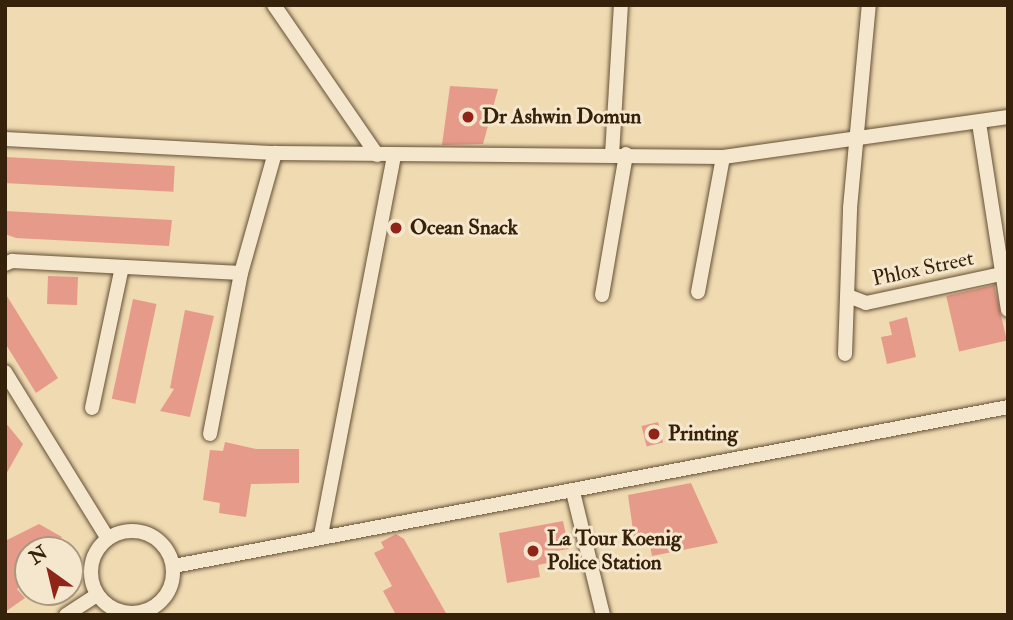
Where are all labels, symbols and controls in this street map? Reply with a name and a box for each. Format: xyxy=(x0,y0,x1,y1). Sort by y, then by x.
place label: Dr Ashwin Domun xyxy=(482,104,641,130)
marker: Dr Ashwin Domun xyxy=(460,109,476,125)
place label: Ocean Snack xyxy=(410,215,518,241)
marker: Ocean Snack xyxy=(388,220,404,236)
street label: Phlox Street xyxy=(870,246,976,292)
place label: Printing xyxy=(668,421,738,447)
marker: Printing xyxy=(646,426,662,442)
place label: La Tour Koenig Police Station xyxy=(547,526,681,576)
north arrow xyxy=(14,536,84,606)
text: N xyxy=(25,541,52,570)
marker: La Tour Koenig Police Station xyxy=(525,543,541,559)

